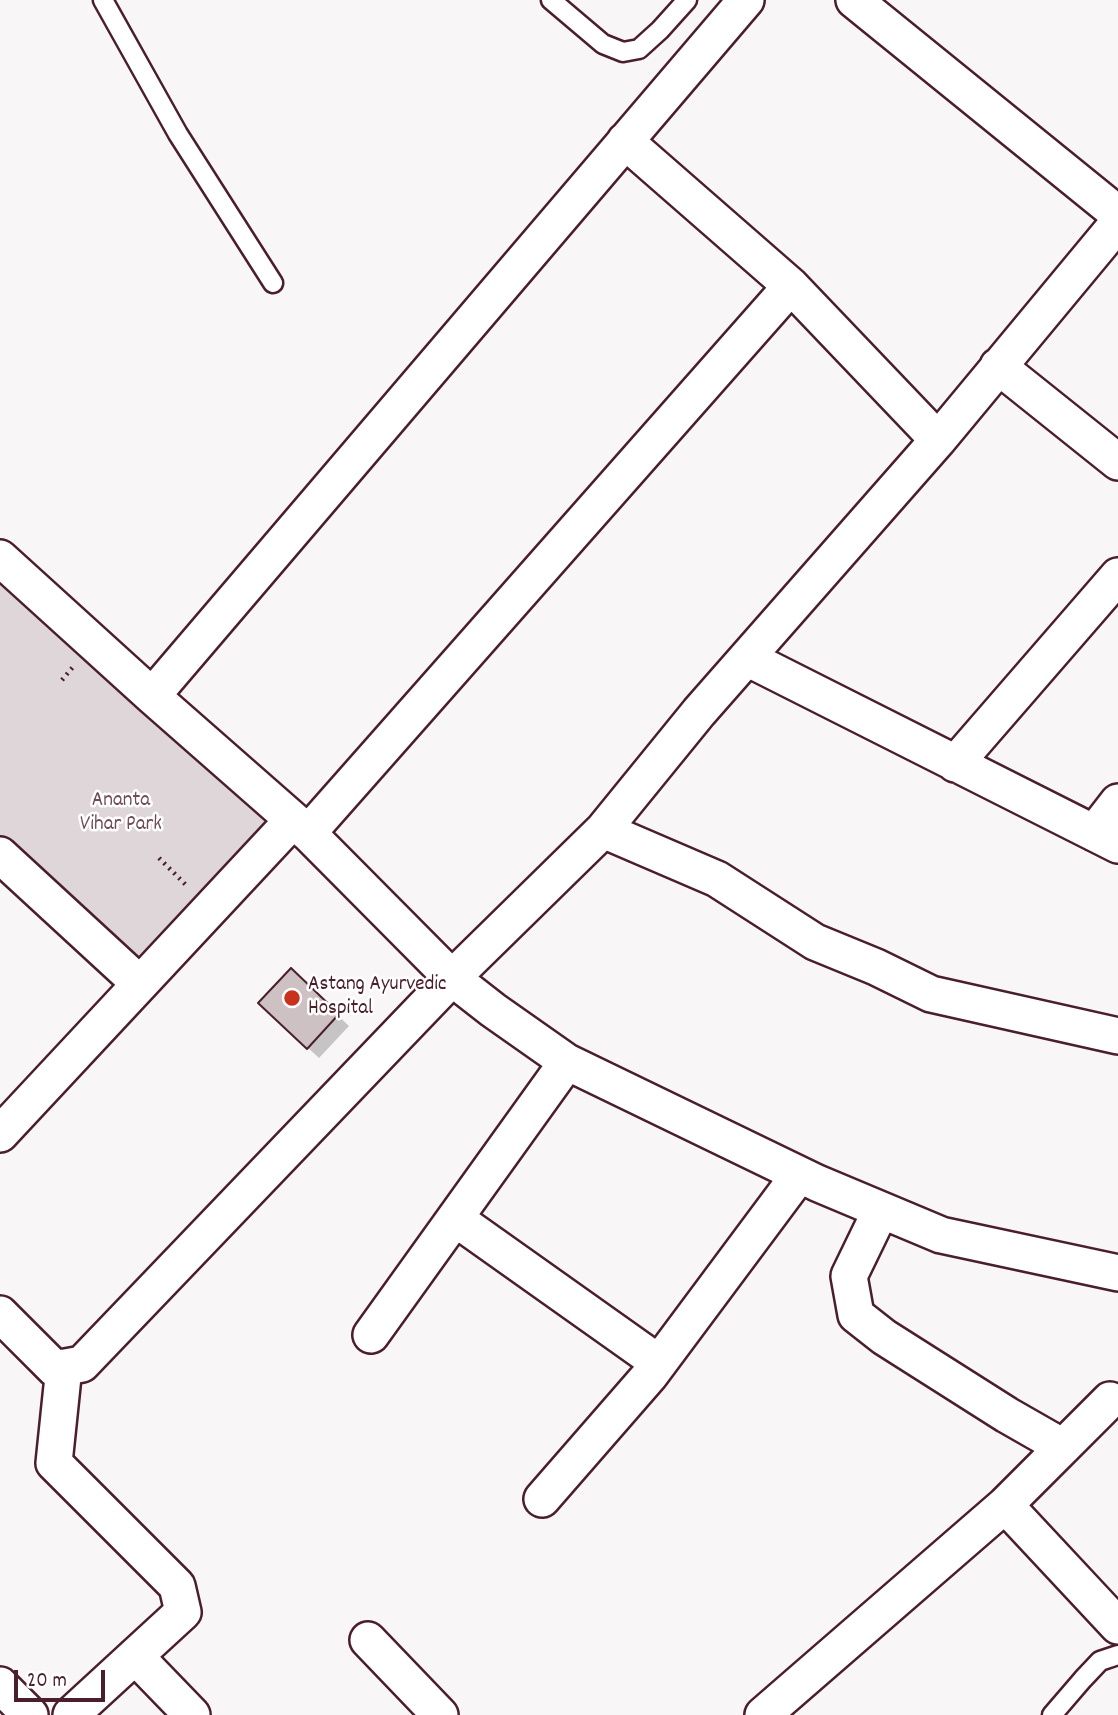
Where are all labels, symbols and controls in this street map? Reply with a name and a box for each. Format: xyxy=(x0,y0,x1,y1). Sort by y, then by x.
park label: Ananta Vihar Park xyxy=(80,789,162,839)
place label: Astang Ayurvedic Hospital xyxy=(308,973,447,1023)
marker: Astang Ayurvedic Hospital xyxy=(282,988,302,1008)
scale bar xyxy=(18,1656,108,1700)
text: 20 m xyxy=(27,1667,67,1697)

